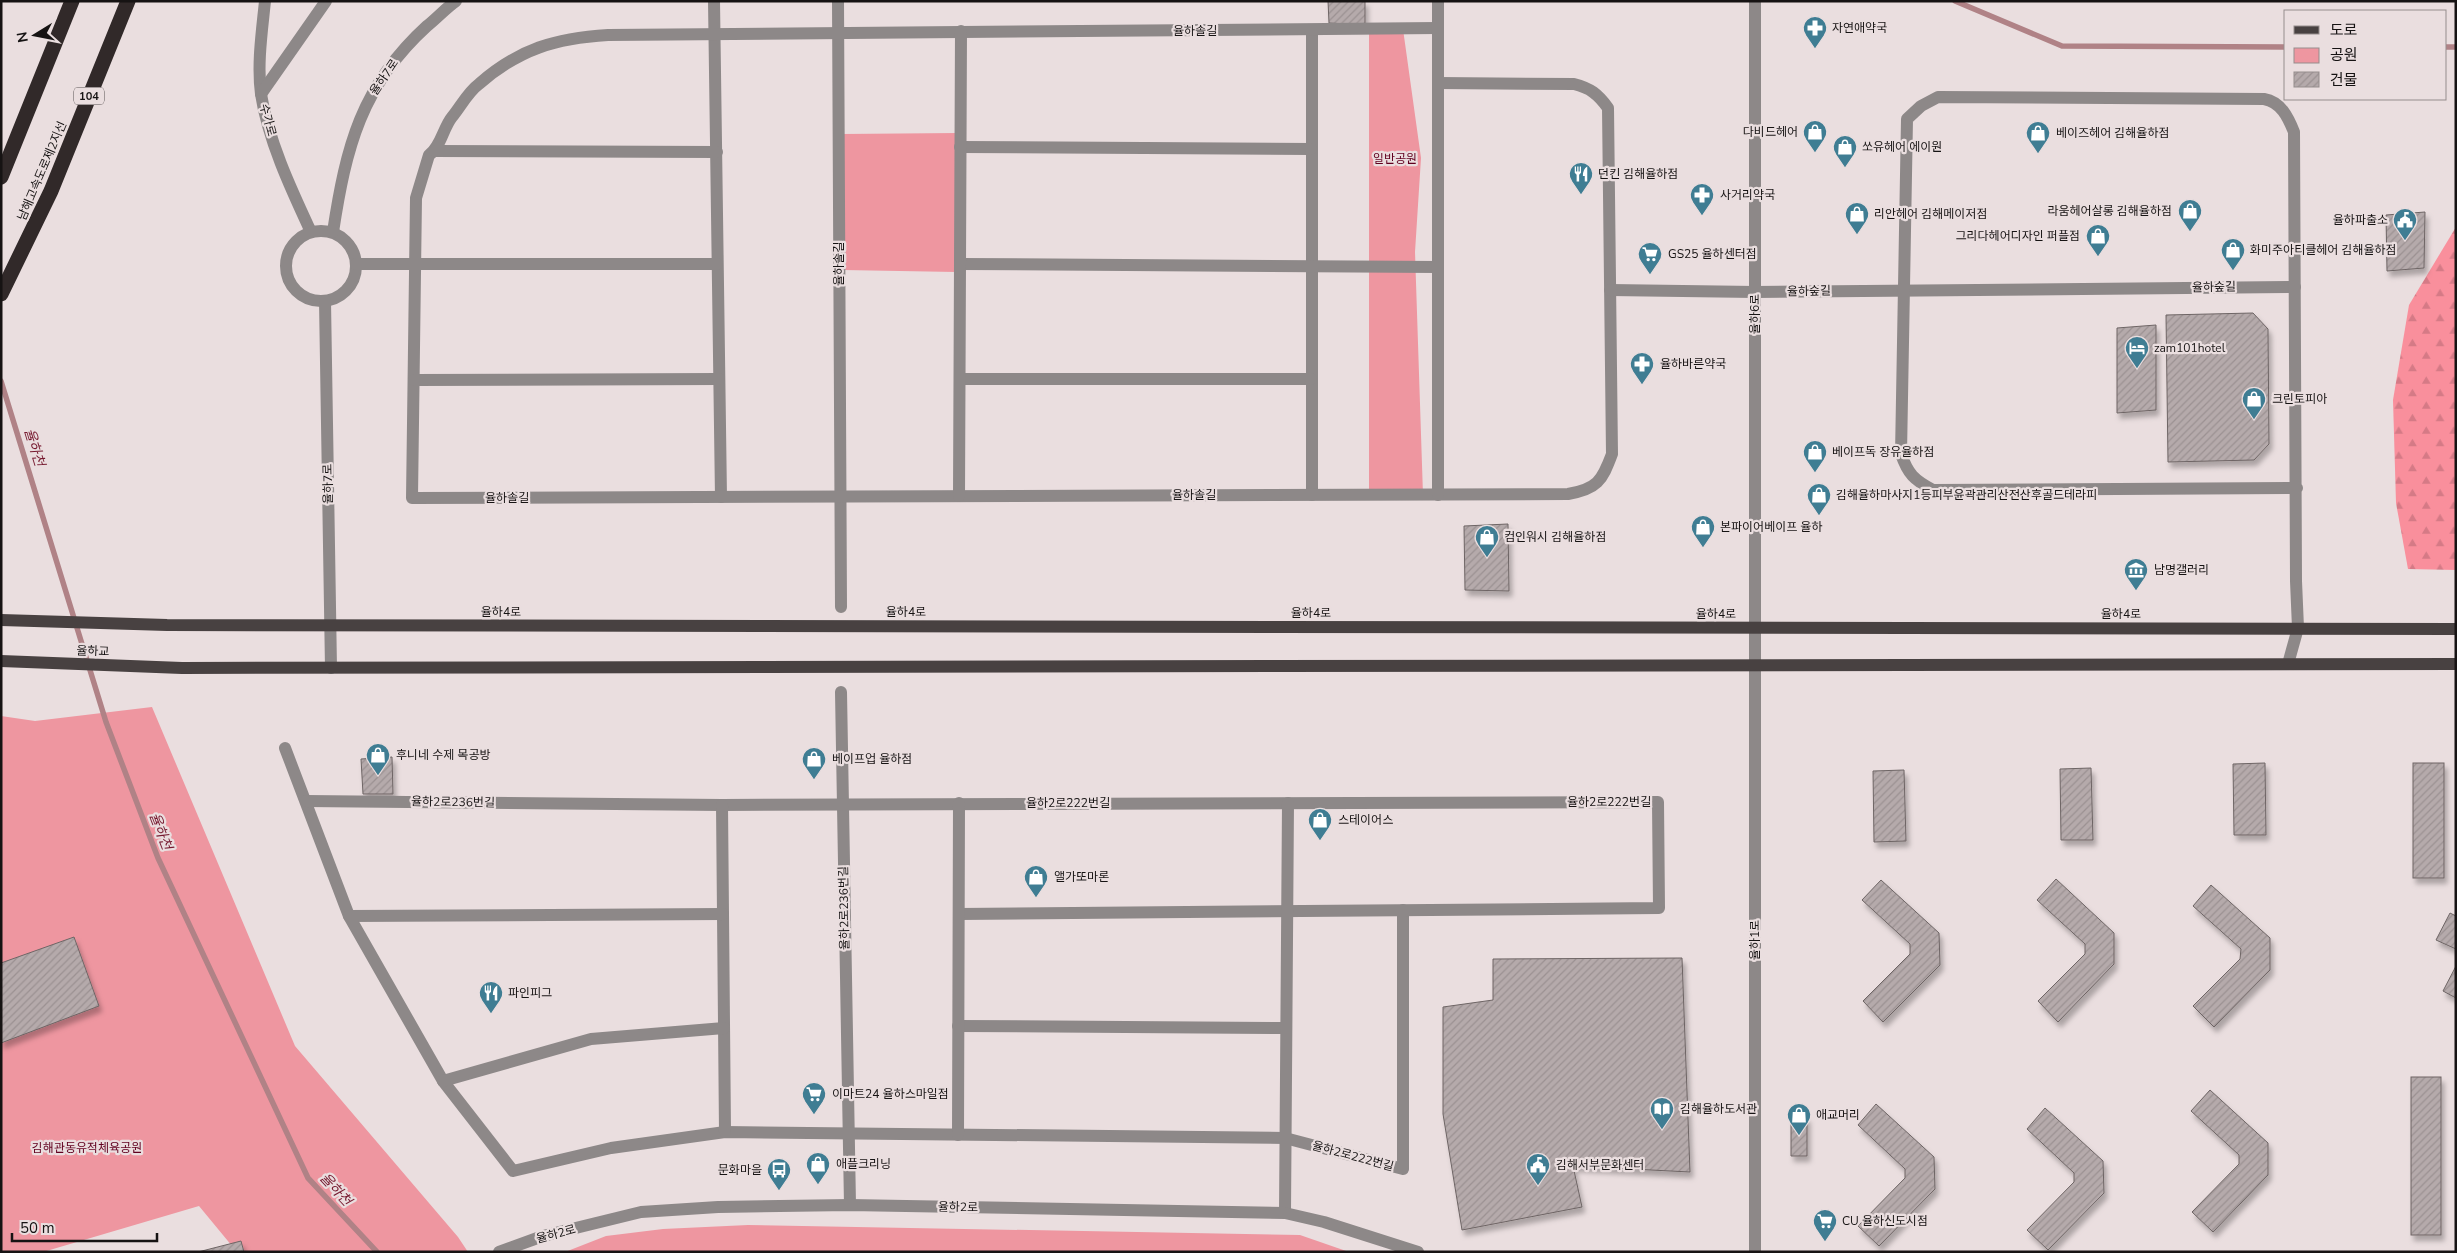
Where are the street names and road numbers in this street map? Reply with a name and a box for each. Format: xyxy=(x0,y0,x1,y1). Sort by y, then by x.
street label: 율하솔길 xyxy=(1173,23,1217,39)
street label: 율하7로 xyxy=(366,56,402,98)
road number: 104 xyxy=(74,88,104,104)
street label: 수가로 xyxy=(256,102,280,138)
street label: 남해고속도로제2지선 xyxy=(14,119,70,223)
street label: 율하솔길 xyxy=(831,242,847,286)
street label: 율하숲길 xyxy=(2192,279,2236,295)
street label: 율하숲길 xyxy=(1787,283,1831,299)
street label: 율하6로 xyxy=(1747,294,1763,334)
street label: 율하7로 xyxy=(320,464,336,504)
street label: 율하솔길 xyxy=(1172,487,1216,503)
street label: 율하솔길 xyxy=(485,490,529,506)
street label: 율하4로 xyxy=(481,604,521,620)
street label: 율하4로 xyxy=(886,604,926,620)
street label: 율하4로 xyxy=(1291,605,1331,621)
street label: 율하4로 xyxy=(1696,606,1736,622)
street label: 율하4로 xyxy=(2101,606,2141,622)
street label: 율하교 xyxy=(76,642,110,660)
street label: 율하2로236번길 xyxy=(411,793,495,811)
street label: 율하2로222번길 xyxy=(1567,794,1651,810)
street label: 율하2로222번길 xyxy=(1026,795,1110,811)
street label: 율하2로236번길 xyxy=(835,866,853,950)
street label: 율하1로 xyxy=(1747,920,1763,960)
street label: 율하2로222번길 xyxy=(1310,1137,1396,1175)
street label: 율하2로 xyxy=(938,1199,978,1215)
street label: 율하2로 xyxy=(534,1221,578,1247)

